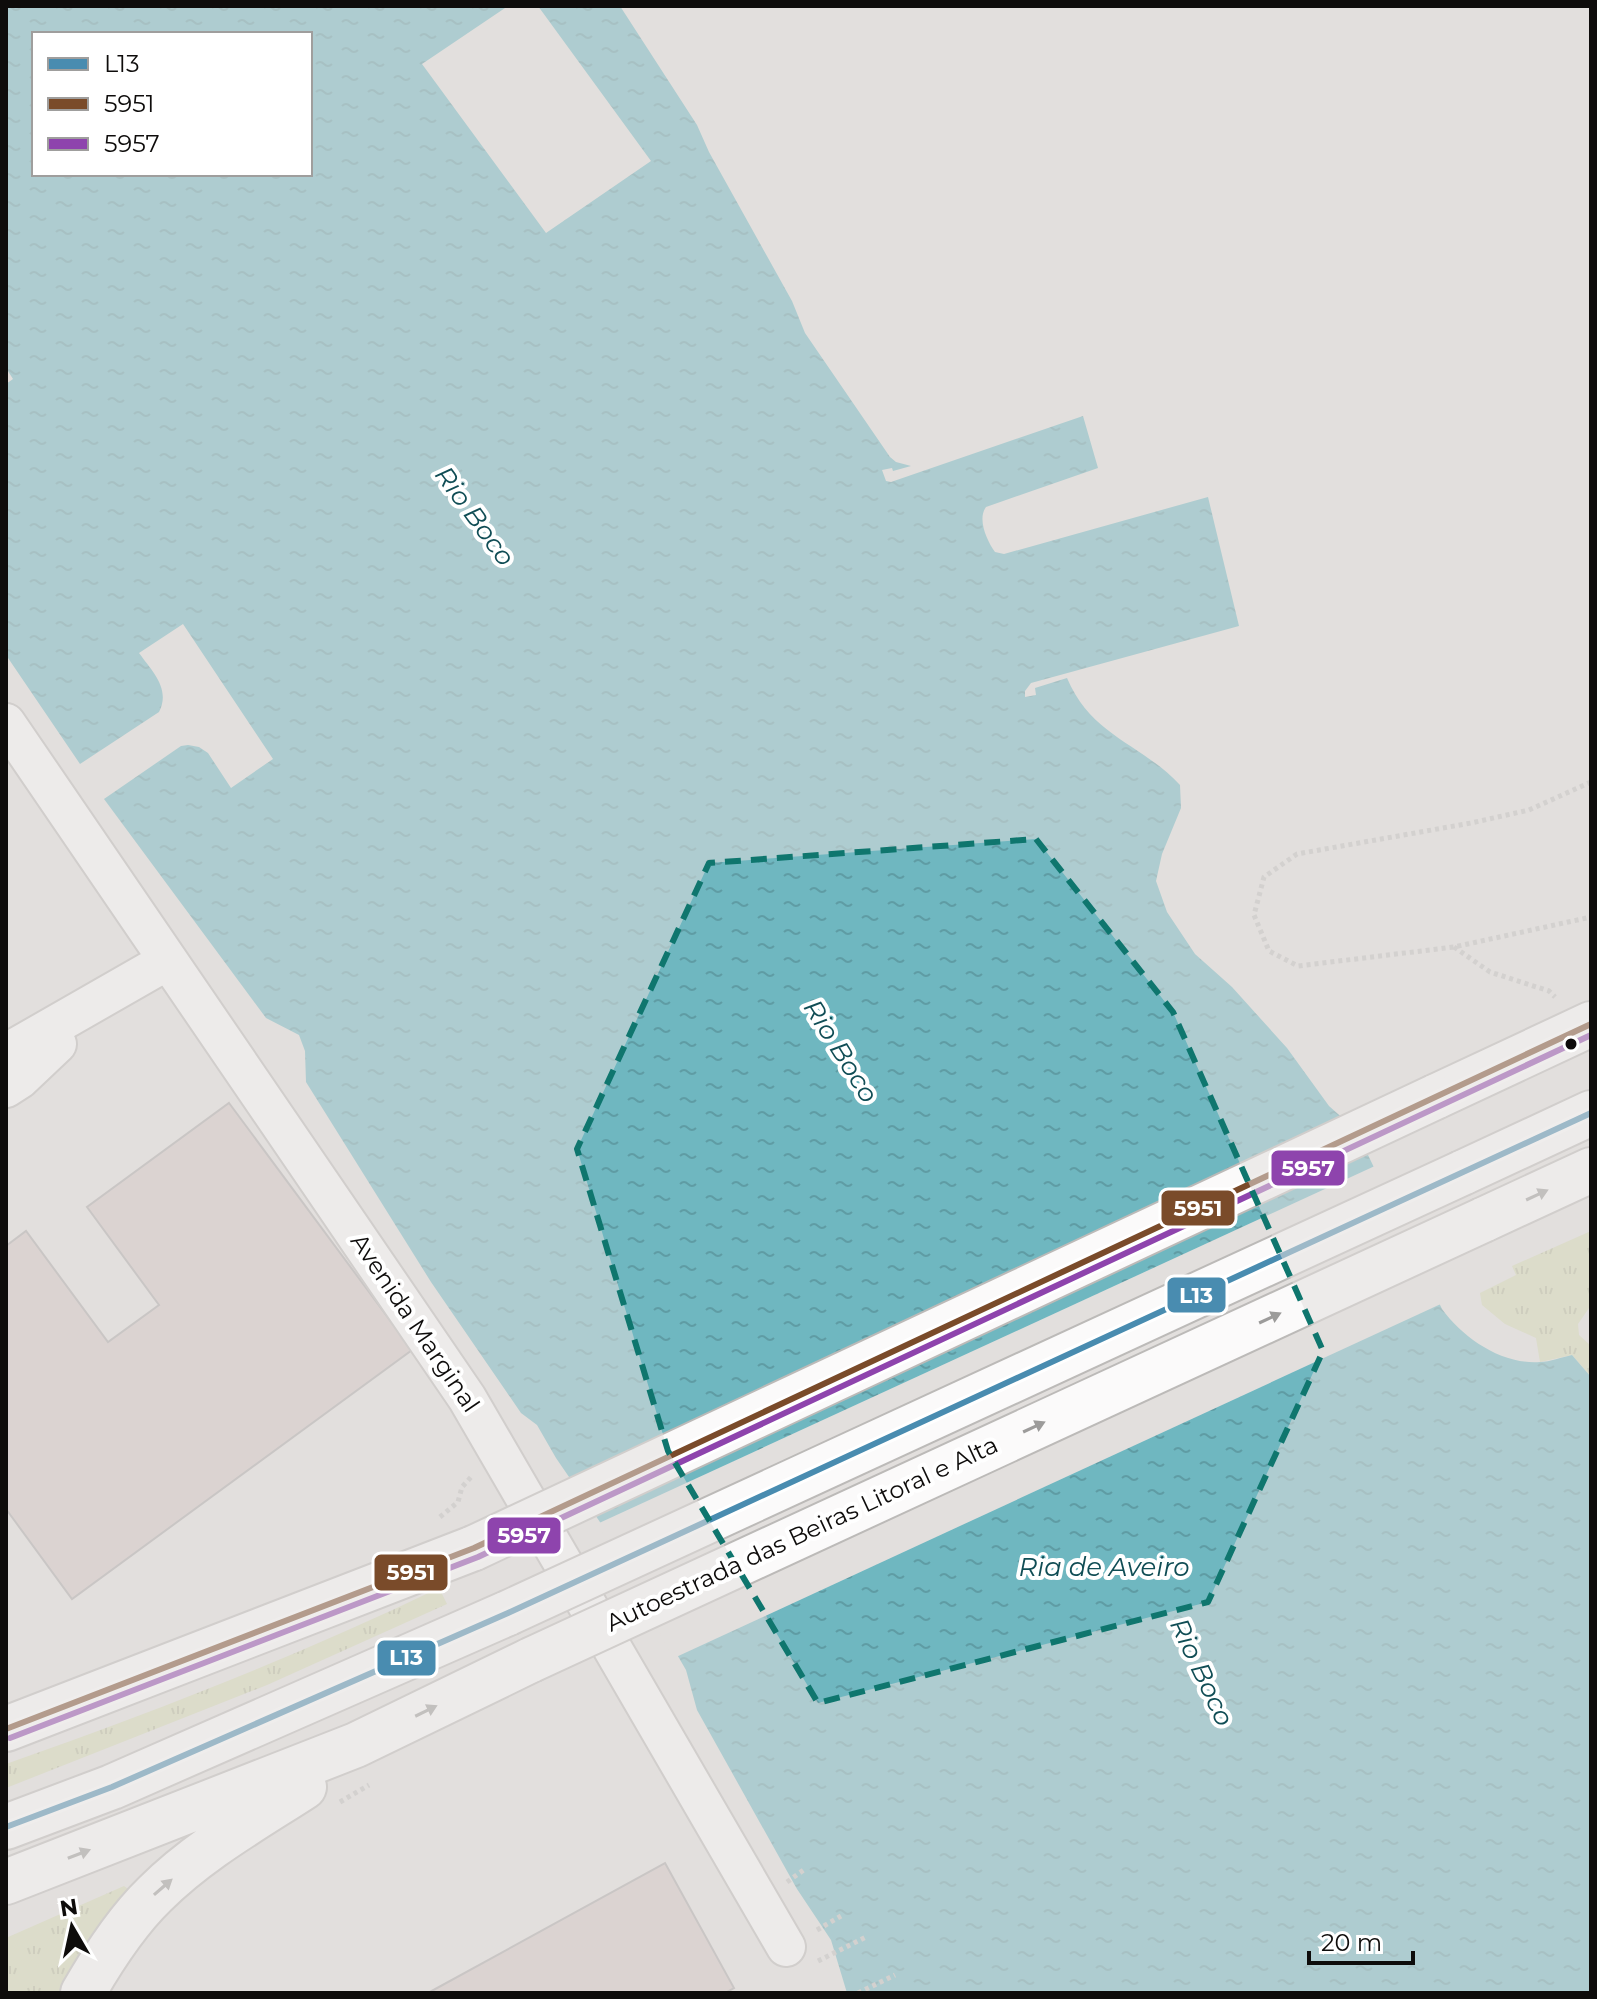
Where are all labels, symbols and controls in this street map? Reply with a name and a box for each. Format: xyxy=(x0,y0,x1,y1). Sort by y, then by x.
legend xyxy=(32,32,312,176)
text: L13 xyxy=(104,49,139,78)
text: 5951 xyxy=(104,89,154,118)
text: 5957 xyxy=(104,129,160,158)
water label: Rio Boco xyxy=(428,460,522,572)
water label: Rio Boco xyxy=(797,994,885,1108)
unlabelled marker xyxy=(1563,1036,1579,1052)
line badge: 5957 xyxy=(1270,1149,1346,1187)
text: 5957 xyxy=(1281,1155,1335,1182)
one-way arrow xyxy=(1525,1188,1549,1202)
line badge: 5951 xyxy=(1160,1189,1236,1227)
text: 5951 xyxy=(1174,1195,1222,1222)
street label: Avenida Marginal xyxy=(345,1228,486,1418)
line badge: L13 xyxy=(1166,1276,1227,1314)
text: L13 xyxy=(1179,1282,1213,1309)
one-way arrow xyxy=(1258,1312,1282,1325)
one-way arrow xyxy=(1022,1421,1046,1434)
street label: Autoestrada das Beiras Litoral e Alta xyxy=(601,1430,1002,1637)
line badge: 5957 xyxy=(486,1516,562,1555)
text: 5957 xyxy=(497,1522,551,1549)
water label: Ria de Aveiro xyxy=(1018,1551,1190,1583)
line badge: 5951 xyxy=(373,1553,449,1592)
text: 5951 xyxy=(387,1559,435,1586)
water label: Rio Boco xyxy=(1163,1613,1241,1731)
line badge: L13 xyxy=(376,1639,437,1677)
text: L13 xyxy=(389,1644,423,1671)
one-way arrow xyxy=(415,1704,438,1718)
one-way arrow xyxy=(67,1847,91,1860)
one-way arrow xyxy=(153,1879,173,1896)
north arrow xyxy=(32,1887,112,1967)
text: N xyxy=(58,1893,80,1922)
scale bar xyxy=(1309,1915,1413,1965)
text: 20 m xyxy=(1321,1928,1382,1957)

